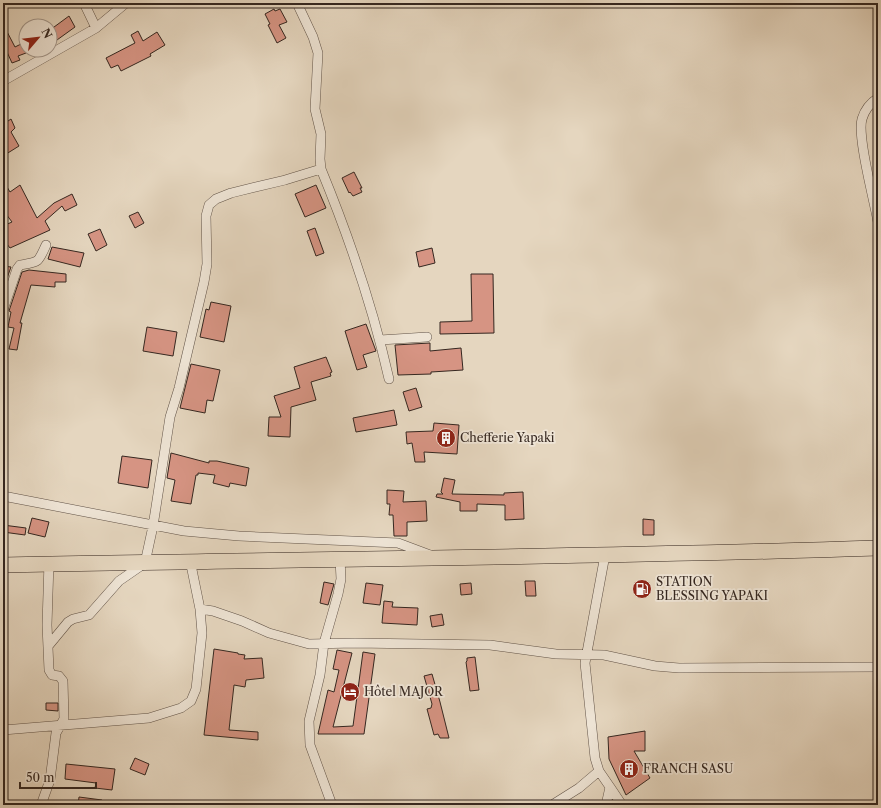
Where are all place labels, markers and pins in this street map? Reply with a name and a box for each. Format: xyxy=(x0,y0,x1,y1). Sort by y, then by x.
building icon: Chefferie Yapaki xyxy=(435,427,457,449)
place label: Chefferie Yapaki xyxy=(460,430,555,445)
place label: STATION BLESSING YAPAKI xyxy=(656,574,768,603)
fuel station icon: STATION BLESSING YAPAKI xyxy=(631,578,653,600)
hotel icon: Hôtel MAJOR xyxy=(339,681,361,703)
place label: Hôtel MAJOR xyxy=(364,684,444,699)
building icon: FRANCH SASU xyxy=(618,758,640,780)
place label: FRANCH SASU xyxy=(643,761,733,776)

